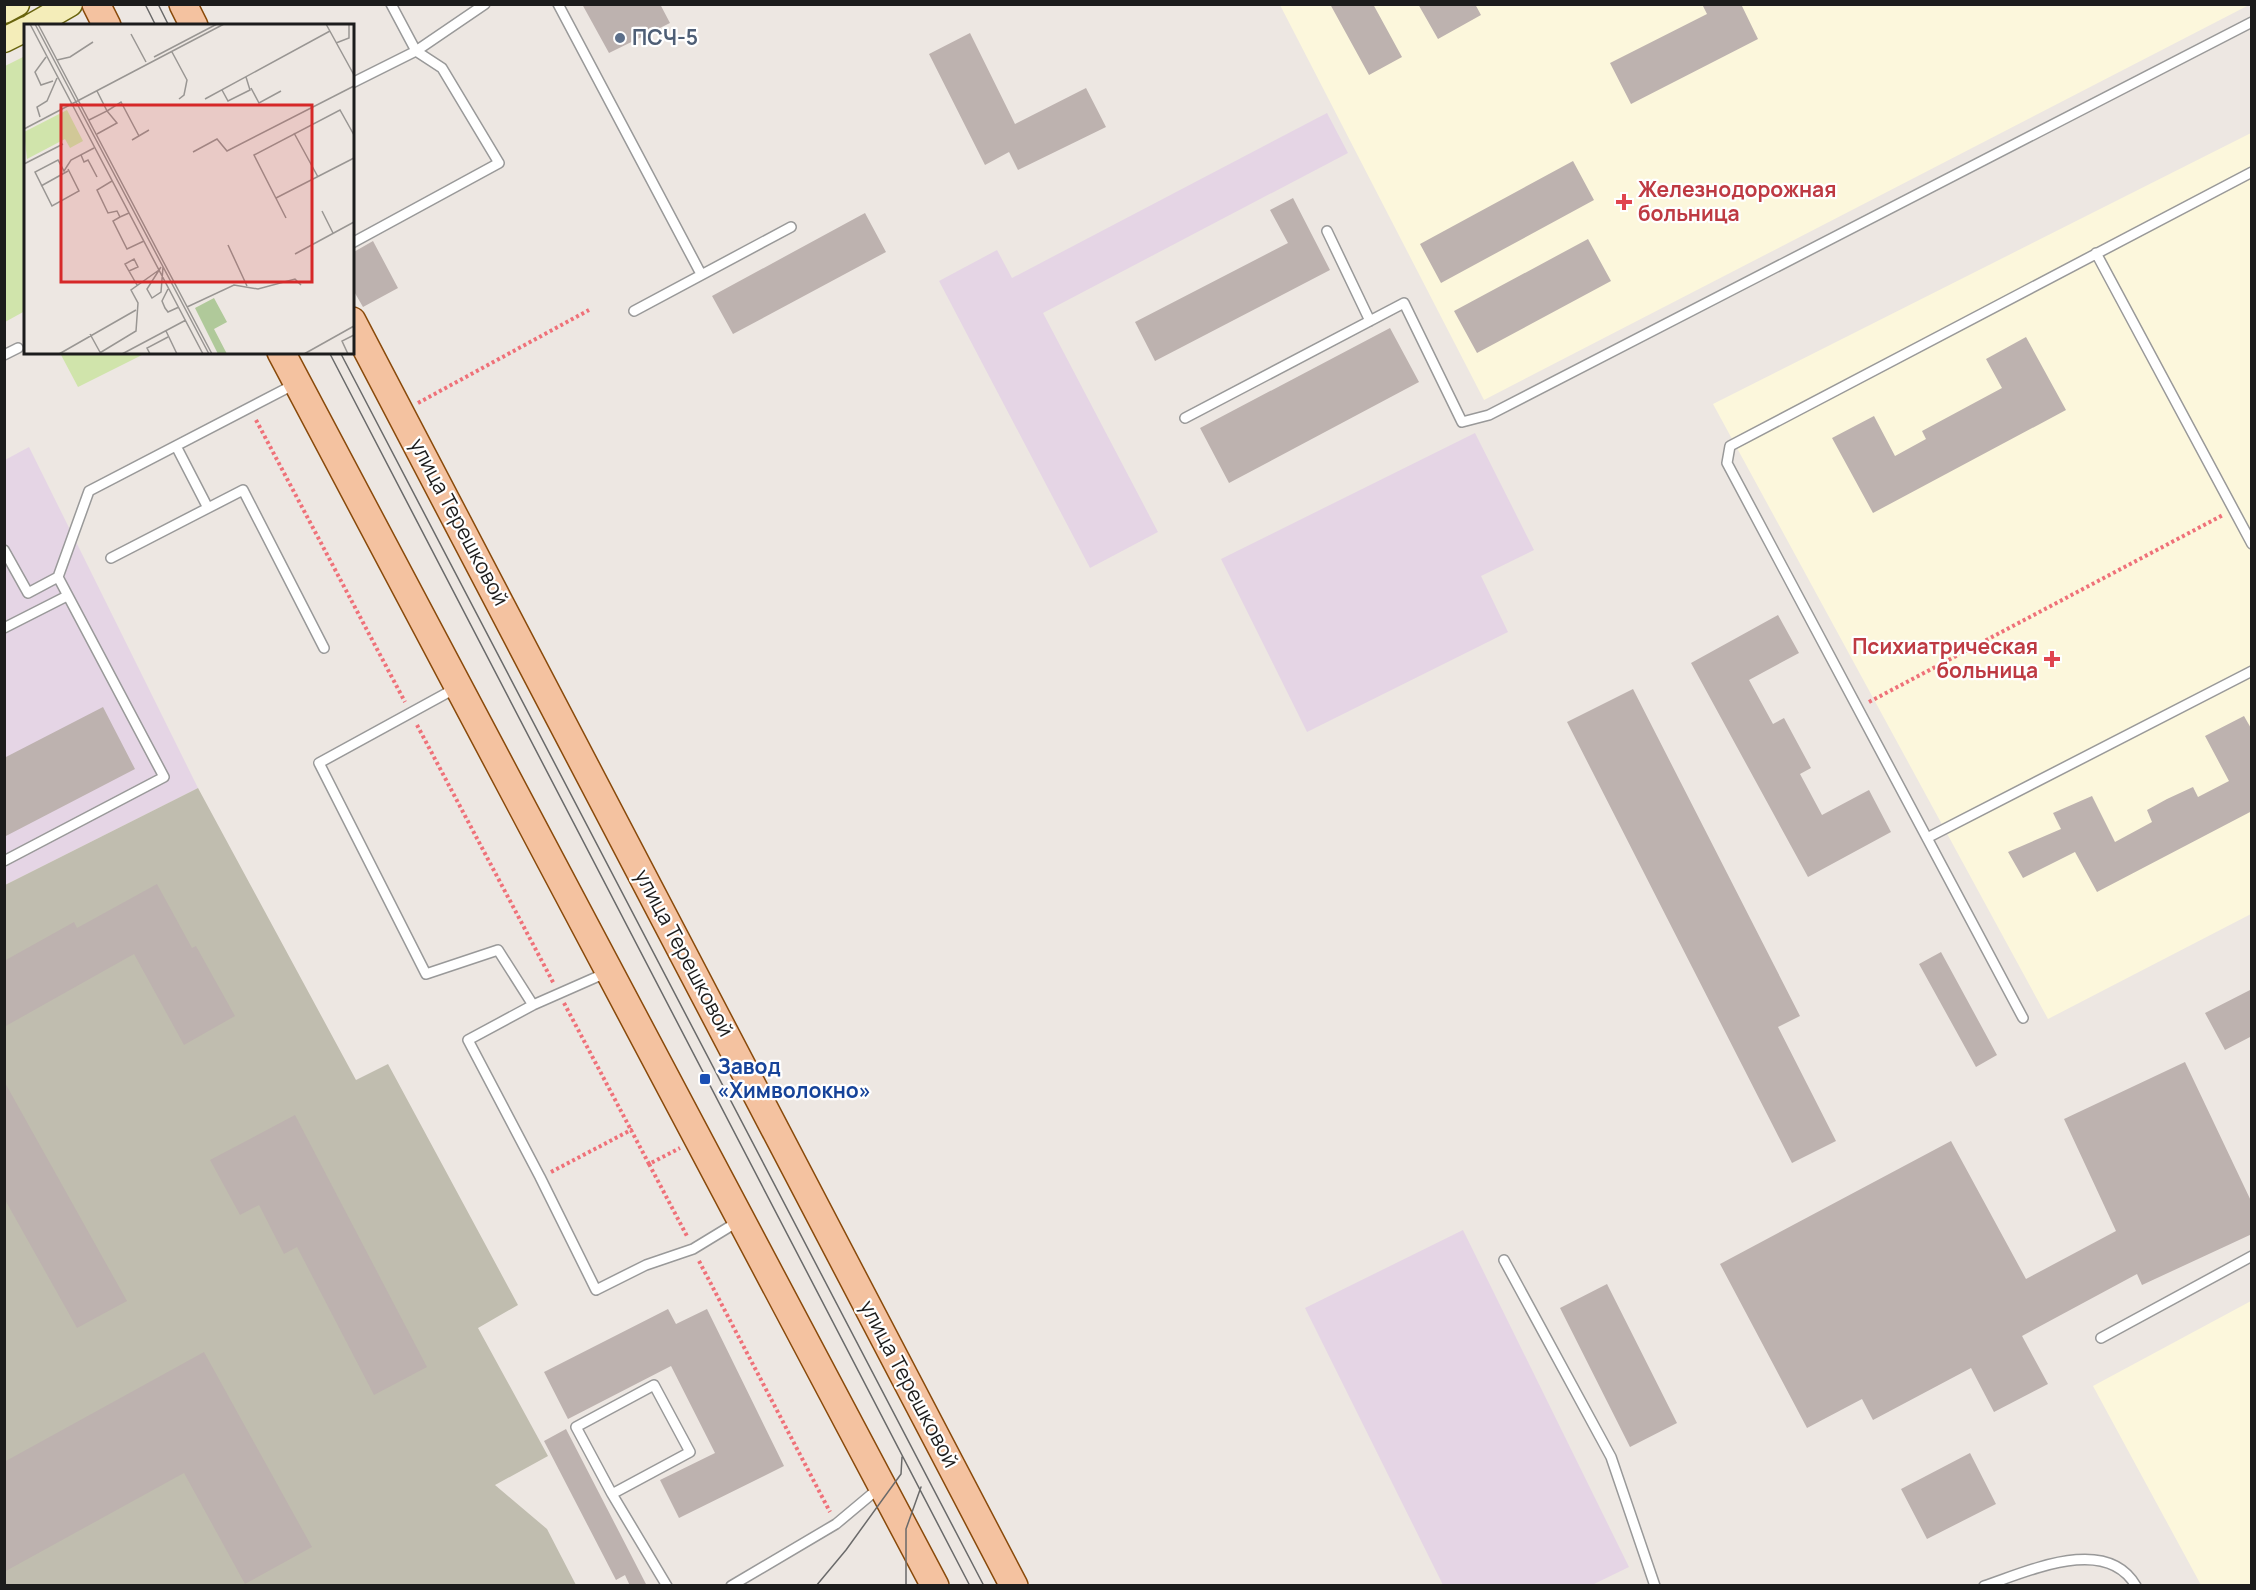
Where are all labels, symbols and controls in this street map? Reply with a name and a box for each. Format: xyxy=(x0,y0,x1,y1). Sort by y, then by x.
place label: ПСЧ-5 xyxy=(632,23,698,51)
inset map xyxy=(24,24,354,354)
marker: ПСЧ-5 xyxy=(613,31,627,45)
place label: Железнодорожная больница xyxy=(1638,175,1836,227)
marker: Железнодорожная больница xyxy=(1615,193,1633,211)
street label: улица Терешковой xyxy=(404,433,516,610)
place label: Психиатрическая больница xyxy=(1852,632,2038,684)
marker: Психиатрическая больница xyxy=(2043,650,2061,668)
street label: улица Терешковой xyxy=(629,864,741,1041)
place label: Завод «Химволокно» xyxy=(717,1052,871,1104)
marker: Завод «Химволокно» xyxy=(698,1072,712,1086)
street label: улица Терешковой xyxy=(854,1295,966,1472)

